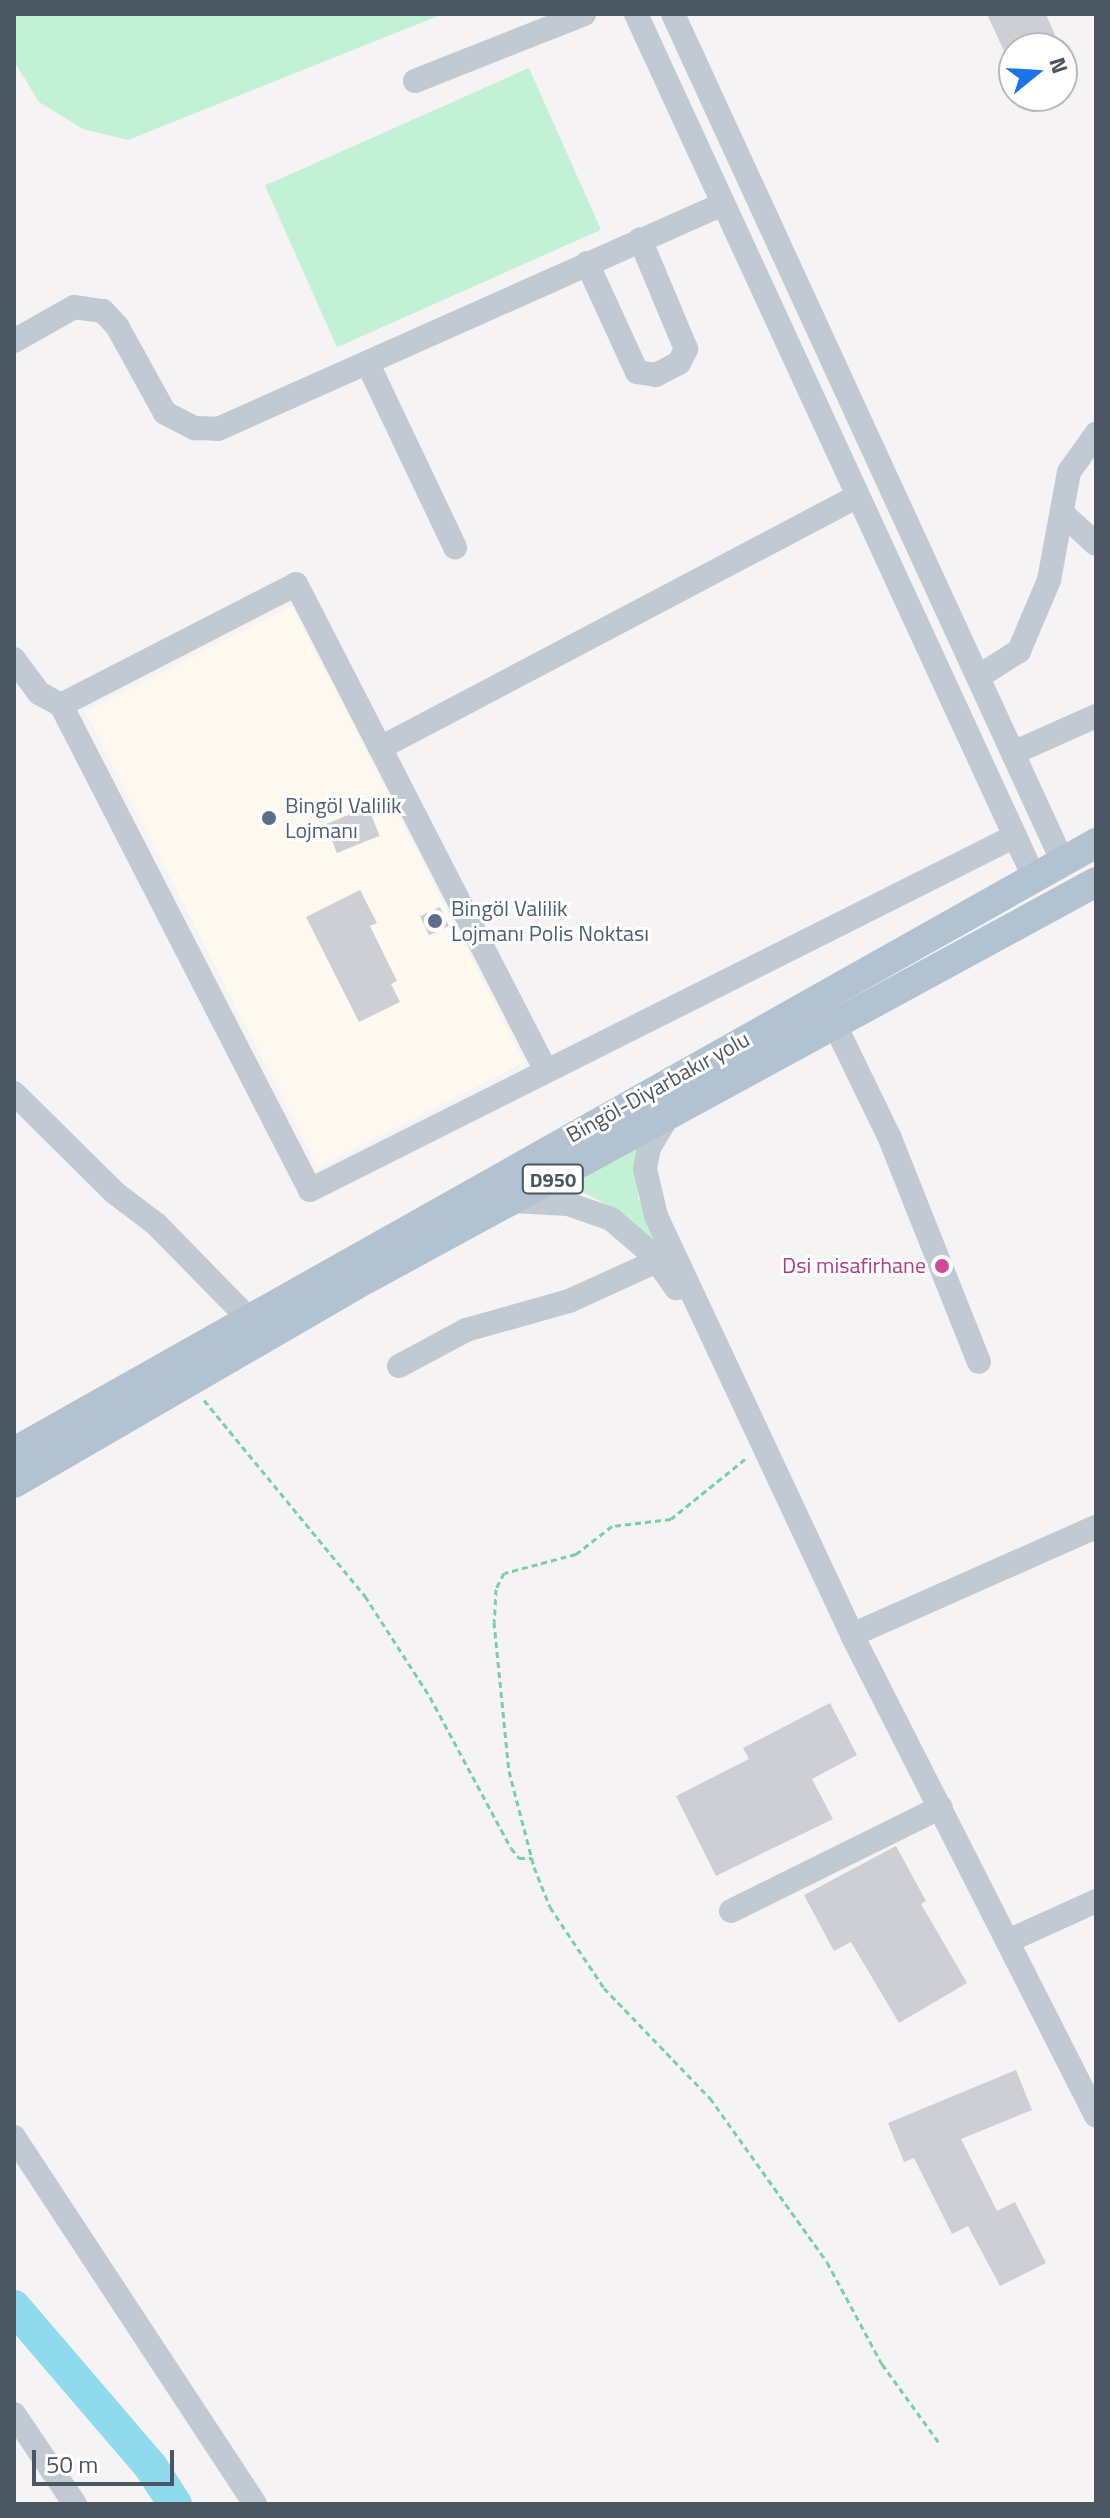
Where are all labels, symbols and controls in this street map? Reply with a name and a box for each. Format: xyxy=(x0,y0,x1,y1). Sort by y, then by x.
north arrow xyxy=(998,32,1078,112)
text: N xyxy=(1040,53,1077,78)
place label: Bingöl Valilik Lojmanı xyxy=(285,792,402,844)
marker: Bingöl Valilik Lojmanı xyxy=(260,809,278,827)
place label: Bingöl Valilik Lojmanı Polis Noktası xyxy=(451,895,649,946)
marker: Bingöl Valilik Lojmanı Polis Noktası xyxy=(426,912,444,930)
street label: Bingöl-Diyarbakır yolu xyxy=(562,1026,754,1148)
road number: D950 xyxy=(521,1163,585,1195)
place label: Dsi misafirhane xyxy=(782,1253,926,1279)
marker: Dsi misafirhane xyxy=(933,1257,951,1275)
scale bar xyxy=(36,2434,178,2484)
text: 50 m xyxy=(46,2446,98,2482)

